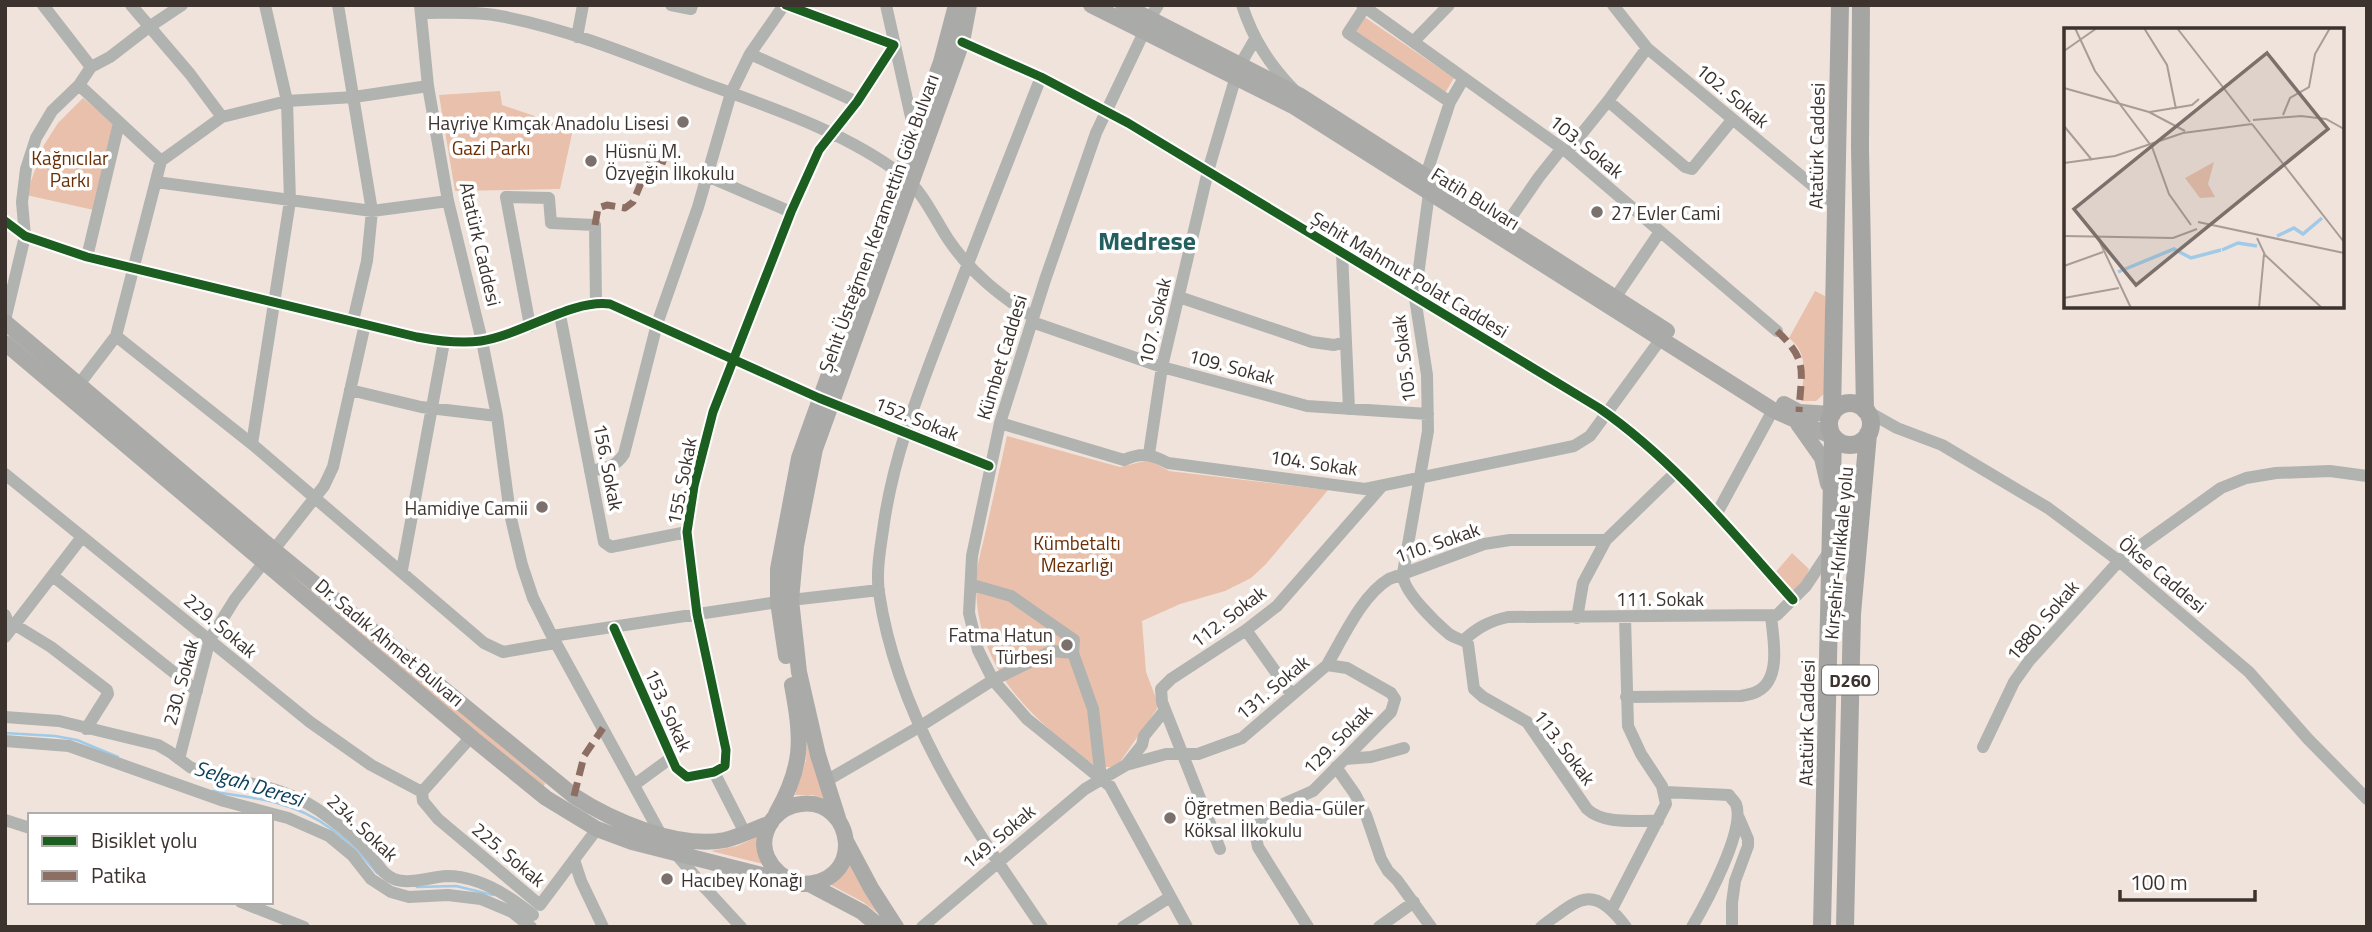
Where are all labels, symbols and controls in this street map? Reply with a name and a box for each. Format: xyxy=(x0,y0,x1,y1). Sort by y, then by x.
inset map xyxy=(2064,28,2344,308)
street label: 102. Sokak xyxy=(1690,56,1776,134)
street label: Şehit Üsteğmen Keramettin Gök Bulvarı xyxy=(810,70,946,376)
street label: Atatürk Caddesi xyxy=(1800,83,1832,209)
street label: 103. Sokak xyxy=(1544,107,1630,185)
place label: Hayriye Kımçak Anadolu Lisesi xyxy=(428,108,669,137)
marker: Hayriye Kımçak Anadolu Lisesi xyxy=(675,114,691,130)
park label: Gazi Parkı xyxy=(452,133,530,162)
place label: Hüsnü M. Özyeğin İlkokulu xyxy=(605,136,735,187)
park label: Kağnıcılar Parkı xyxy=(31,143,109,194)
marker: Hüsnü M. Özyeğin İlkokulu xyxy=(583,153,599,169)
street label: Fatih Bulvarı xyxy=(1426,159,1526,237)
street label: Atatürk Caddesi xyxy=(453,179,509,309)
place label: 27 Evler Cami xyxy=(1611,198,1721,227)
street label: Şehit Mahmut Polat Caddesi xyxy=(1306,203,1514,345)
marker: 27 Evler Cami xyxy=(1589,204,1605,220)
district label: Medrese xyxy=(1098,221,1196,260)
street label: 107. Sokak xyxy=(1130,275,1178,367)
street label: Kümbet Caddesi xyxy=(968,291,1034,423)
street label: 105. Sokak xyxy=(1383,313,1423,405)
street label: 109. Sokak xyxy=(1186,341,1278,391)
street label: 152. Sokak xyxy=(871,388,963,448)
street label: 156. Sokak xyxy=(586,421,632,513)
street label: 155. Sokak xyxy=(658,435,704,527)
street label: 104. Sokak xyxy=(1268,442,1360,482)
street label: Kırşehir-Kırıkkale yolu xyxy=(1816,465,1860,641)
place label: Hamidiye Camii xyxy=(405,493,528,522)
marker: Hamidiye Camii xyxy=(534,499,550,515)
street label: 110. Sokak xyxy=(1391,514,1483,570)
park label: Kümbetaltı Mezarlığı xyxy=(1033,528,1121,579)
street label: Ökse Caddesi xyxy=(2113,529,2213,619)
street label: Dr. Sadık Ahmet Bulvarı xyxy=(309,571,471,713)
street label: 1880. Sokak xyxy=(1999,573,2085,667)
street label: 112. Sokak xyxy=(1184,578,1272,654)
street label: 111. Sokak xyxy=(1616,584,1704,613)
street label: 229. Sokak xyxy=(178,586,264,664)
place label: Fatma Hatun Türbesi xyxy=(949,620,1053,671)
street label: 230. Sokak xyxy=(155,636,205,728)
marker: Fatma Hatun Türbesi xyxy=(1059,637,1075,653)
street label: 131. Sokak xyxy=(1229,648,1315,726)
street label: Atatürk Caddesi xyxy=(1790,660,1822,786)
street label: 153. Sokak xyxy=(638,664,700,756)
road number: D260 xyxy=(1822,666,1878,694)
street label: 129. Sokak xyxy=(1296,698,1378,780)
street label: 113. Sokak xyxy=(1527,703,1603,791)
water label: Selgah Deresi xyxy=(191,751,310,815)
street label: 234. Sokak xyxy=(321,786,405,868)
place label: Öğretmen Bedia-Güler Köksal İlkokulu xyxy=(1184,793,1365,844)
street label: 149. Sokak xyxy=(955,797,1041,875)
marker: Öğretmen Bedia-Güler Köksal İlkokulu xyxy=(1162,810,1178,826)
legend xyxy=(28,813,273,904)
street label: 225. Sokak xyxy=(466,815,552,893)
text: Bisiklet yolu xyxy=(91,824,197,856)
scale bar xyxy=(2120,858,2255,902)
text: Patika xyxy=(91,859,147,891)
place label: Hacıbey Konağı xyxy=(681,865,803,894)
text: 100 m xyxy=(2130,866,2187,898)
marker: Hacıbey Konağı xyxy=(659,871,675,887)

